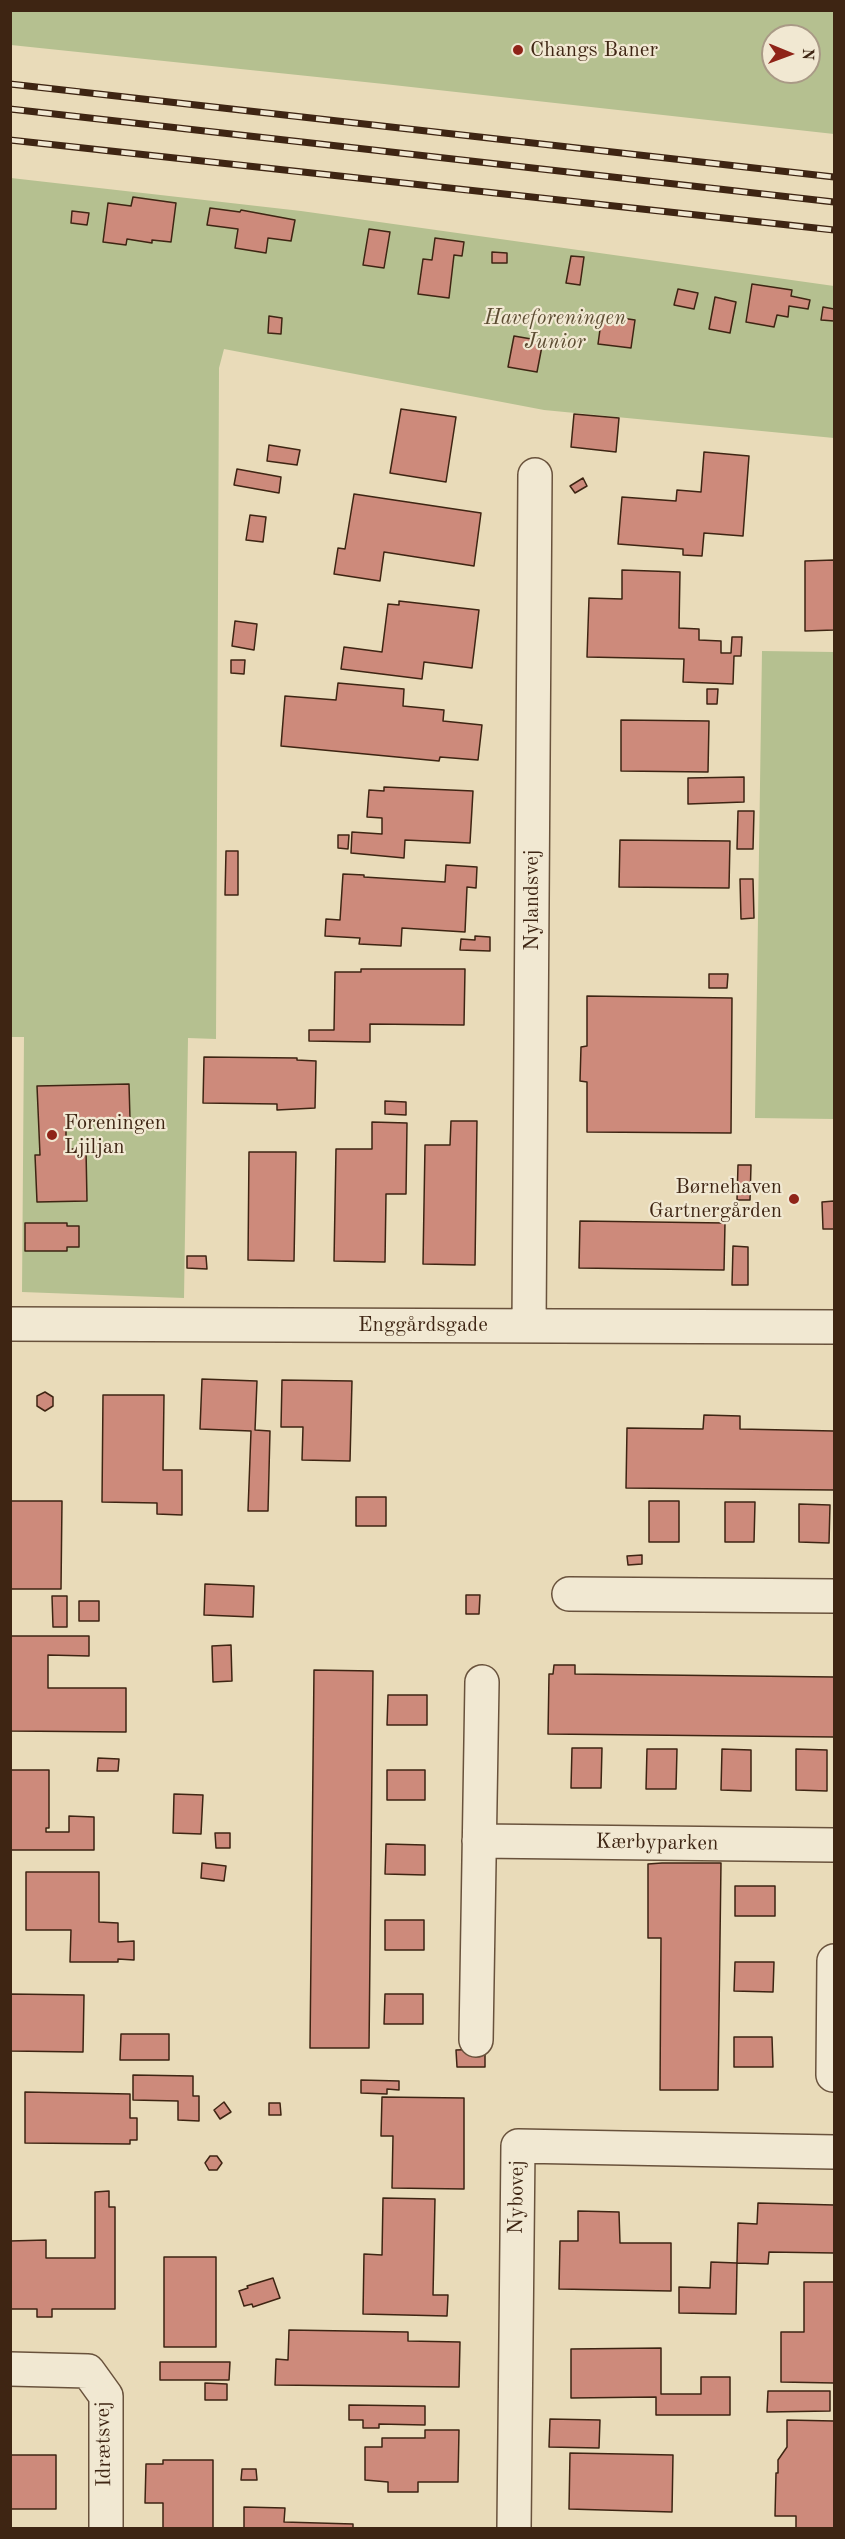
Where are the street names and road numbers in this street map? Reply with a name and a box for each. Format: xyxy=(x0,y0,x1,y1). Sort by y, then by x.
street label: Nylandsvej xyxy=(519,849,545,951)
street label: Enggårdsgade xyxy=(358,1312,488,1338)
street label: Kærbyparken xyxy=(595,1829,719,1857)
street label: Nybovej xyxy=(504,2160,530,2234)
street label: Idrætsvej xyxy=(91,2401,117,2487)

